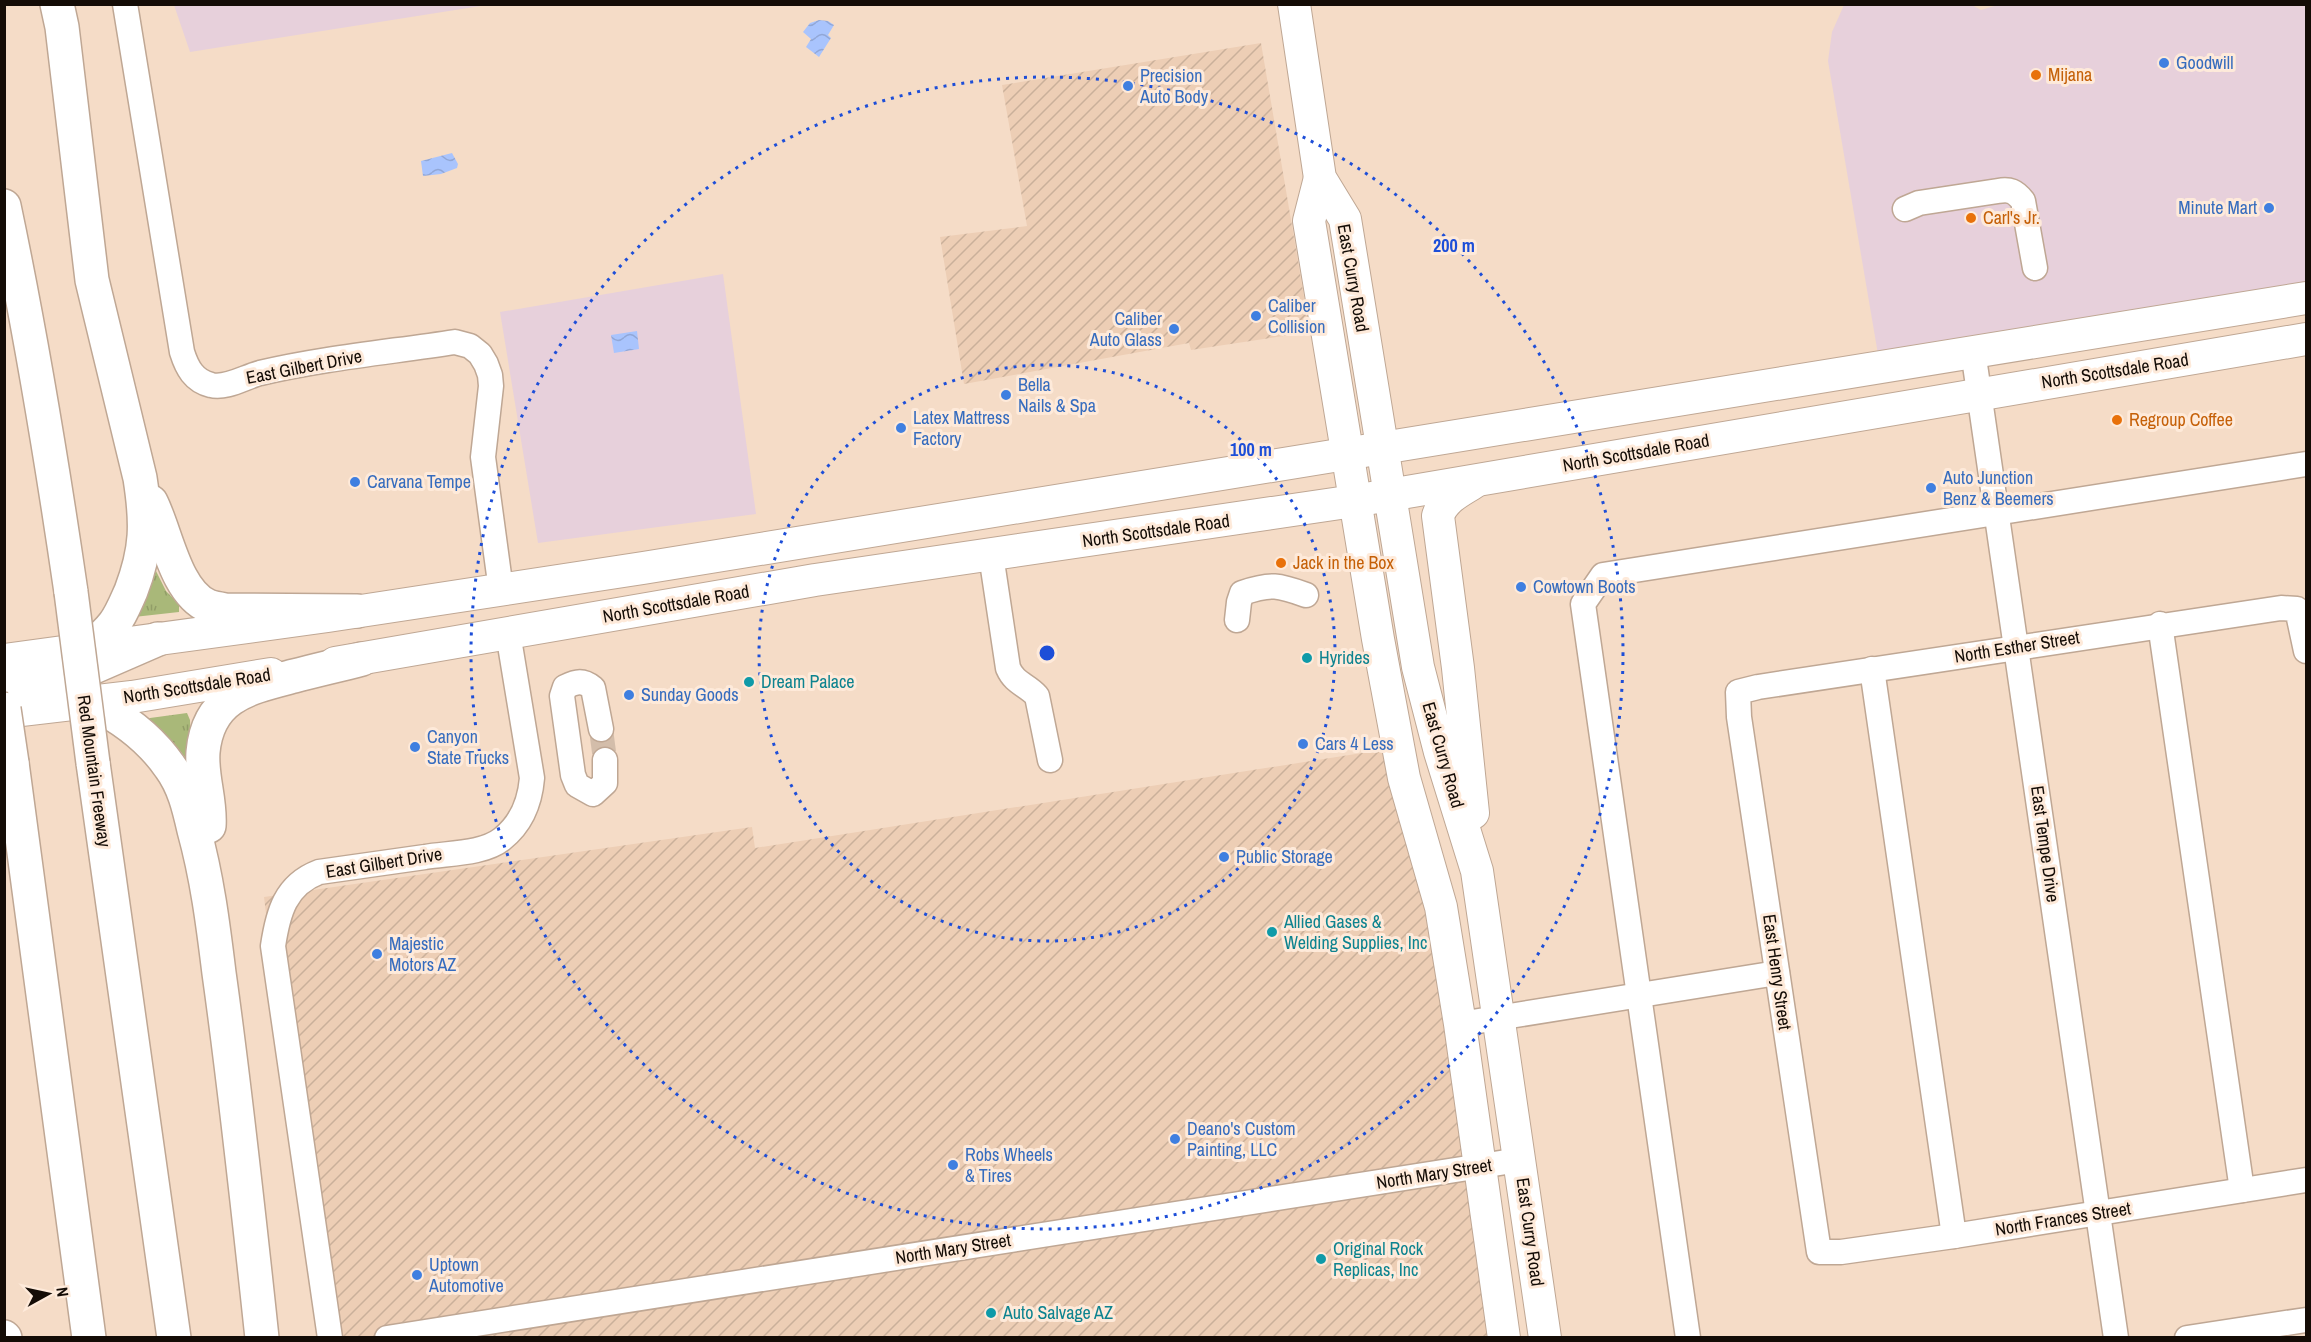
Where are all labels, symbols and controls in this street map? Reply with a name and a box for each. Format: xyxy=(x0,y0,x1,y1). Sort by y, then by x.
place label: Goodwill xyxy=(2176,50,2233,75)
marker: Goodwill xyxy=(2157,56,2171,70)
place label: Mijana xyxy=(2048,62,2092,87)
place label: Precision Auto Body xyxy=(1139,63,1209,109)
marker: Mijana xyxy=(2029,68,2043,82)
marker: Precision Auto Body xyxy=(1121,79,1135,93)
place label: Minute Mart xyxy=(2178,195,2257,220)
marker: Minute Mart xyxy=(2262,201,2276,215)
place label: Carl's Jr. xyxy=(1983,205,2040,230)
marker: Carl's Jr. xyxy=(1964,211,1978,225)
street label: East Curry Road xyxy=(1332,222,1375,334)
text: 200 m xyxy=(1433,233,1475,258)
place label: Caliber Collision xyxy=(1268,293,1325,339)
place label: Caliber Auto Glass xyxy=(1089,306,1162,352)
marker: Caliber Collision xyxy=(1249,309,1263,323)
marker: Caliber Auto Glass xyxy=(1167,322,1181,336)
street label: East Gilbert Drive xyxy=(244,343,364,390)
street label: North Scottsdale Road xyxy=(2040,347,2190,394)
place label: Bella Nails & Spa xyxy=(1018,372,1096,418)
marker: Bella Nails & Spa xyxy=(999,388,1013,402)
place label: Latex Mattress Factory xyxy=(913,405,1010,451)
place label: Regroup Coffee xyxy=(2129,407,2233,432)
marker: Regroup Coffee xyxy=(2110,413,2124,427)
marker: Latex Mattress Factory xyxy=(894,421,908,435)
street label: North Scottsdale Road xyxy=(1561,427,1711,478)
text: 100 m xyxy=(1230,437,1272,462)
place label: Auto Junction Benz & Beemers xyxy=(1942,465,2054,511)
place label: Carvana Tempe xyxy=(367,469,471,494)
marker: Carvana Tempe xyxy=(348,475,362,489)
marker: Auto Junction Benz & Beemers xyxy=(1924,481,1938,495)
street label: North Scottsdale Road xyxy=(1081,508,1231,553)
place label: Jack in the Box xyxy=(1293,550,1395,575)
marker: Jack in the Box xyxy=(1274,556,1288,570)
place label: Cowtown Boots xyxy=(1533,574,1636,599)
street label: North Scottsdale Road xyxy=(601,578,751,629)
marker: Cowtown Boots xyxy=(1514,580,1528,594)
street label: North Esther Street xyxy=(1953,624,2081,669)
centre of rings xyxy=(1037,643,1057,663)
place label: Hyrides xyxy=(1319,645,1370,670)
marker: Hyrides xyxy=(1300,651,1314,665)
street label: North Scottsdale Road xyxy=(122,662,272,709)
place label: Dream Palace xyxy=(761,669,855,694)
marker: Dream Palace xyxy=(742,675,756,689)
place label: Sunday Goods xyxy=(641,682,739,707)
marker: Sunday Goods xyxy=(622,688,636,702)
street label: Red Mountain Freeway xyxy=(71,693,118,849)
street label: East Curry Road xyxy=(1416,699,1471,811)
place label: Canyon State Trucks xyxy=(427,724,509,770)
place label: Cars 4 Less xyxy=(1315,731,1394,756)
marker: Cars 4 Less xyxy=(1296,737,1310,751)
marker: Canyon State Trucks xyxy=(408,740,422,754)
street label: East Tempe Drive xyxy=(2025,784,2066,904)
street label: East Gilbert Drive xyxy=(324,841,444,884)
place label: Public Storage xyxy=(1236,844,1333,869)
marker: Public Storage xyxy=(1217,850,1231,864)
place label: Allied Gases & Welding Supplies, Inc xyxy=(1283,909,1427,955)
street label: East Henry Street xyxy=(1757,913,1798,1031)
marker: Allied Gases & Welding Supplies, Inc xyxy=(1265,925,1279,939)
place label: Majestic Motors AZ xyxy=(389,931,456,977)
marker: Majestic Motors AZ xyxy=(370,947,384,961)
place label: Deano's Custom Painting, LLC xyxy=(1187,1116,1296,1162)
marker: Deano's Custom Painting, LLC xyxy=(1168,1132,1182,1146)
place label: Robs Wheels & Tires xyxy=(965,1142,1053,1188)
street label: North Mary Street xyxy=(1374,1152,1493,1195)
marker: Robs Wheels & Tires xyxy=(946,1158,960,1172)
street label: East Curry Road xyxy=(1511,1176,1550,1288)
street label: North Frances Street xyxy=(1993,1195,2133,1242)
street label: North Mary Street xyxy=(893,1227,1012,1270)
place label: Original Rock Replicas, Inc xyxy=(1333,1236,1424,1282)
place label: Uptown Automotive xyxy=(428,1252,504,1298)
marker: Original Rock Replicas, Inc xyxy=(1314,1252,1328,1266)
north arrow xyxy=(18,1264,78,1324)
marker: Uptown Automotive xyxy=(410,1268,424,1282)
text: N xyxy=(51,1286,74,1298)
place label: Auto Salvage AZ xyxy=(1002,1300,1113,1325)
marker: Auto Salvage AZ xyxy=(984,1306,998,1320)

